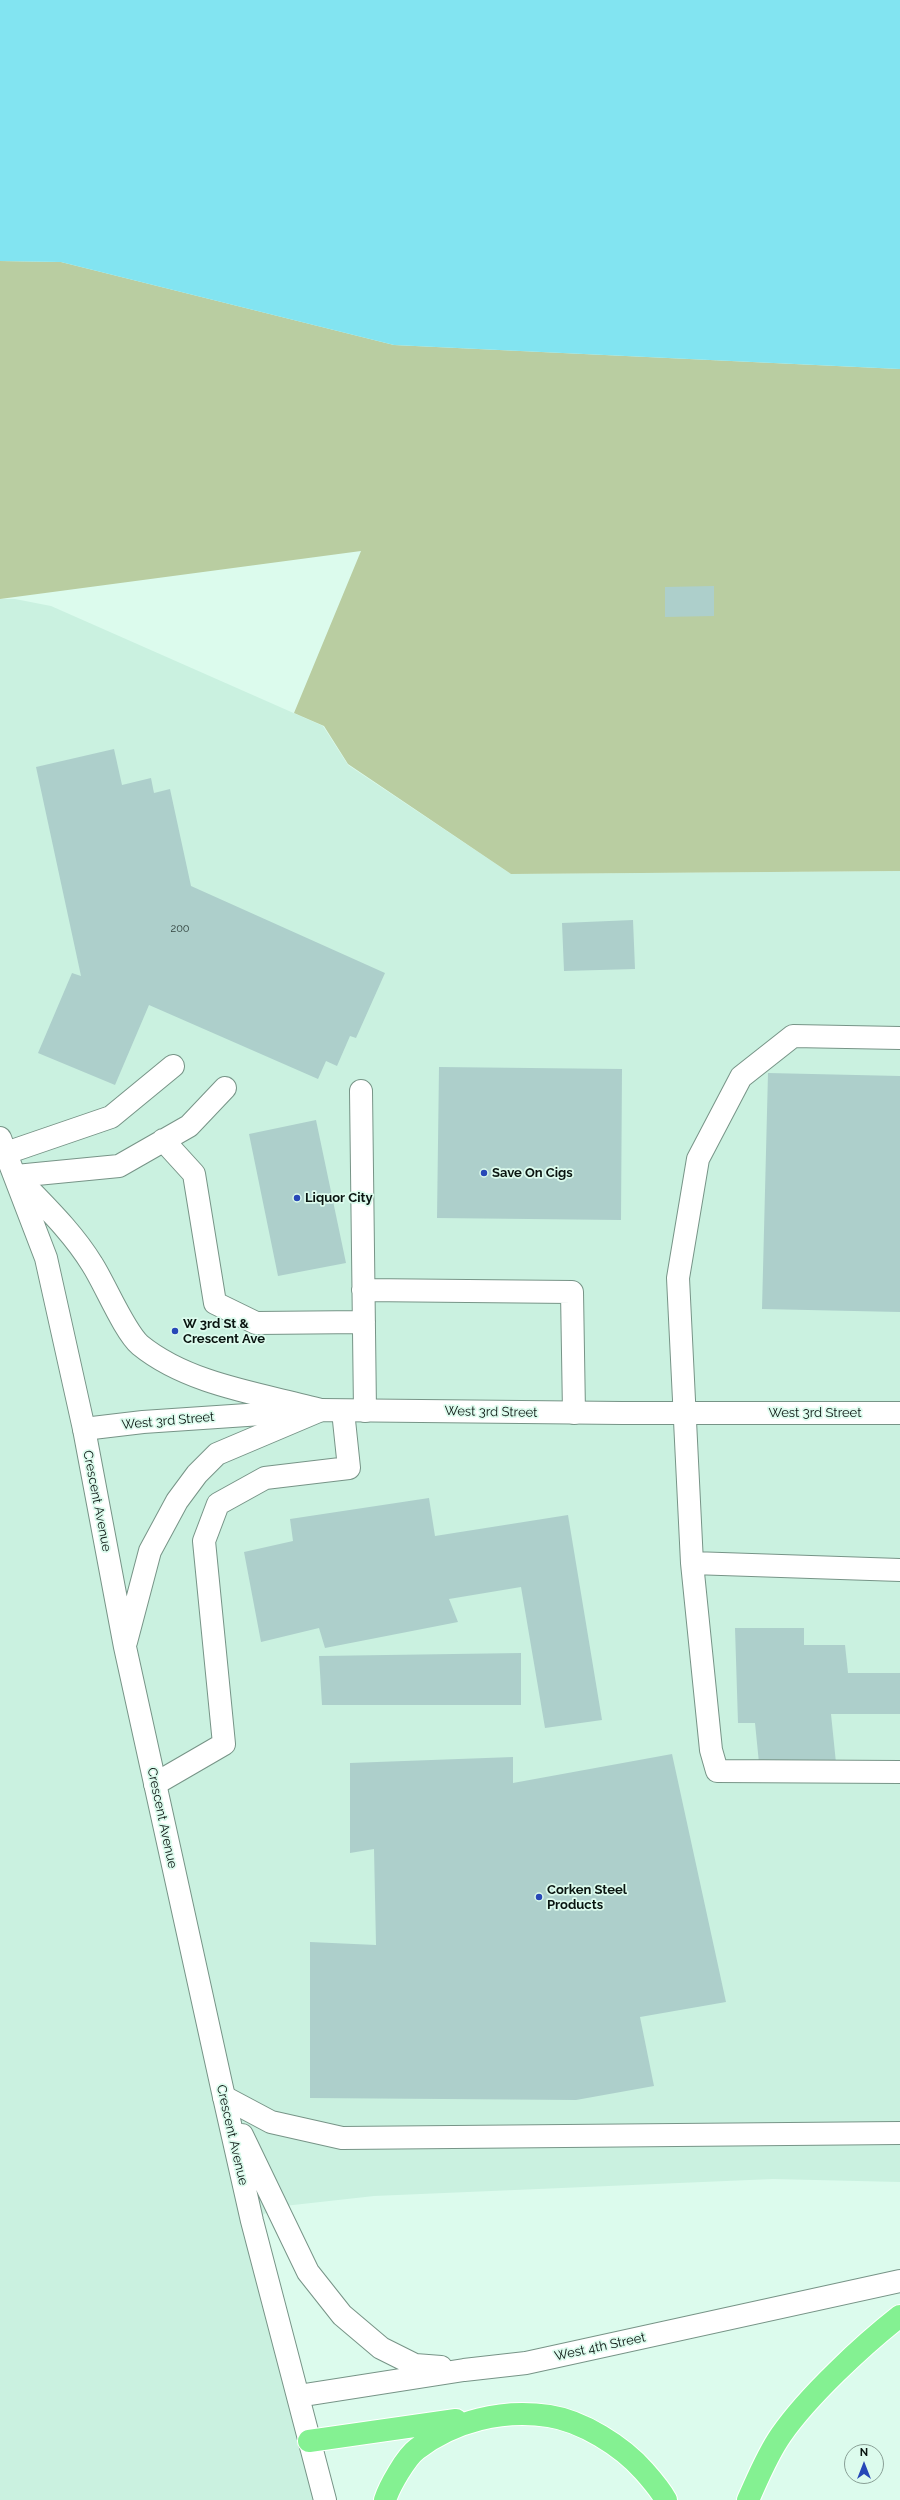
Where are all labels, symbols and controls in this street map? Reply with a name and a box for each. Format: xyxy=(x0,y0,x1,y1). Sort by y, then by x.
house number: 200 xyxy=(170,922,190,936)
place label: Save On Cigs xyxy=(492,1165,573,1181)
marker: Save On Cigs xyxy=(479,1168,489,1178)
place label: Liquor City xyxy=(305,1190,373,1206)
marker: Liquor City xyxy=(292,1193,302,1203)
place label: W 3rd St & Crescent Ave xyxy=(183,1316,265,1347)
marker: W 3rd St & Crescent Ave xyxy=(170,1326,180,1336)
street label: West 3rd Street xyxy=(444,1403,538,1421)
street label: West 3rd Street xyxy=(768,1405,862,1421)
street label: West 3rd Street xyxy=(121,1409,215,1433)
street label: Crescent Avenue xyxy=(80,1449,114,1553)
street label: Crescent Avenue xyxy=(144,1766,180,1870)
place label: Corken Steel Products xyxy=(547,1882,627,1913)
marker: Corken Steel Products xyxy=(534,1892,544,1902)
street label: Crescent Avenue xyxy=(213,2083,251,2187)
street label: West 4th Street xyxy=(553,2330,647,2364)
north arrow xyxy=(844,2444,884,2484)
text: N xyxy=(860,2446,868,2459)

